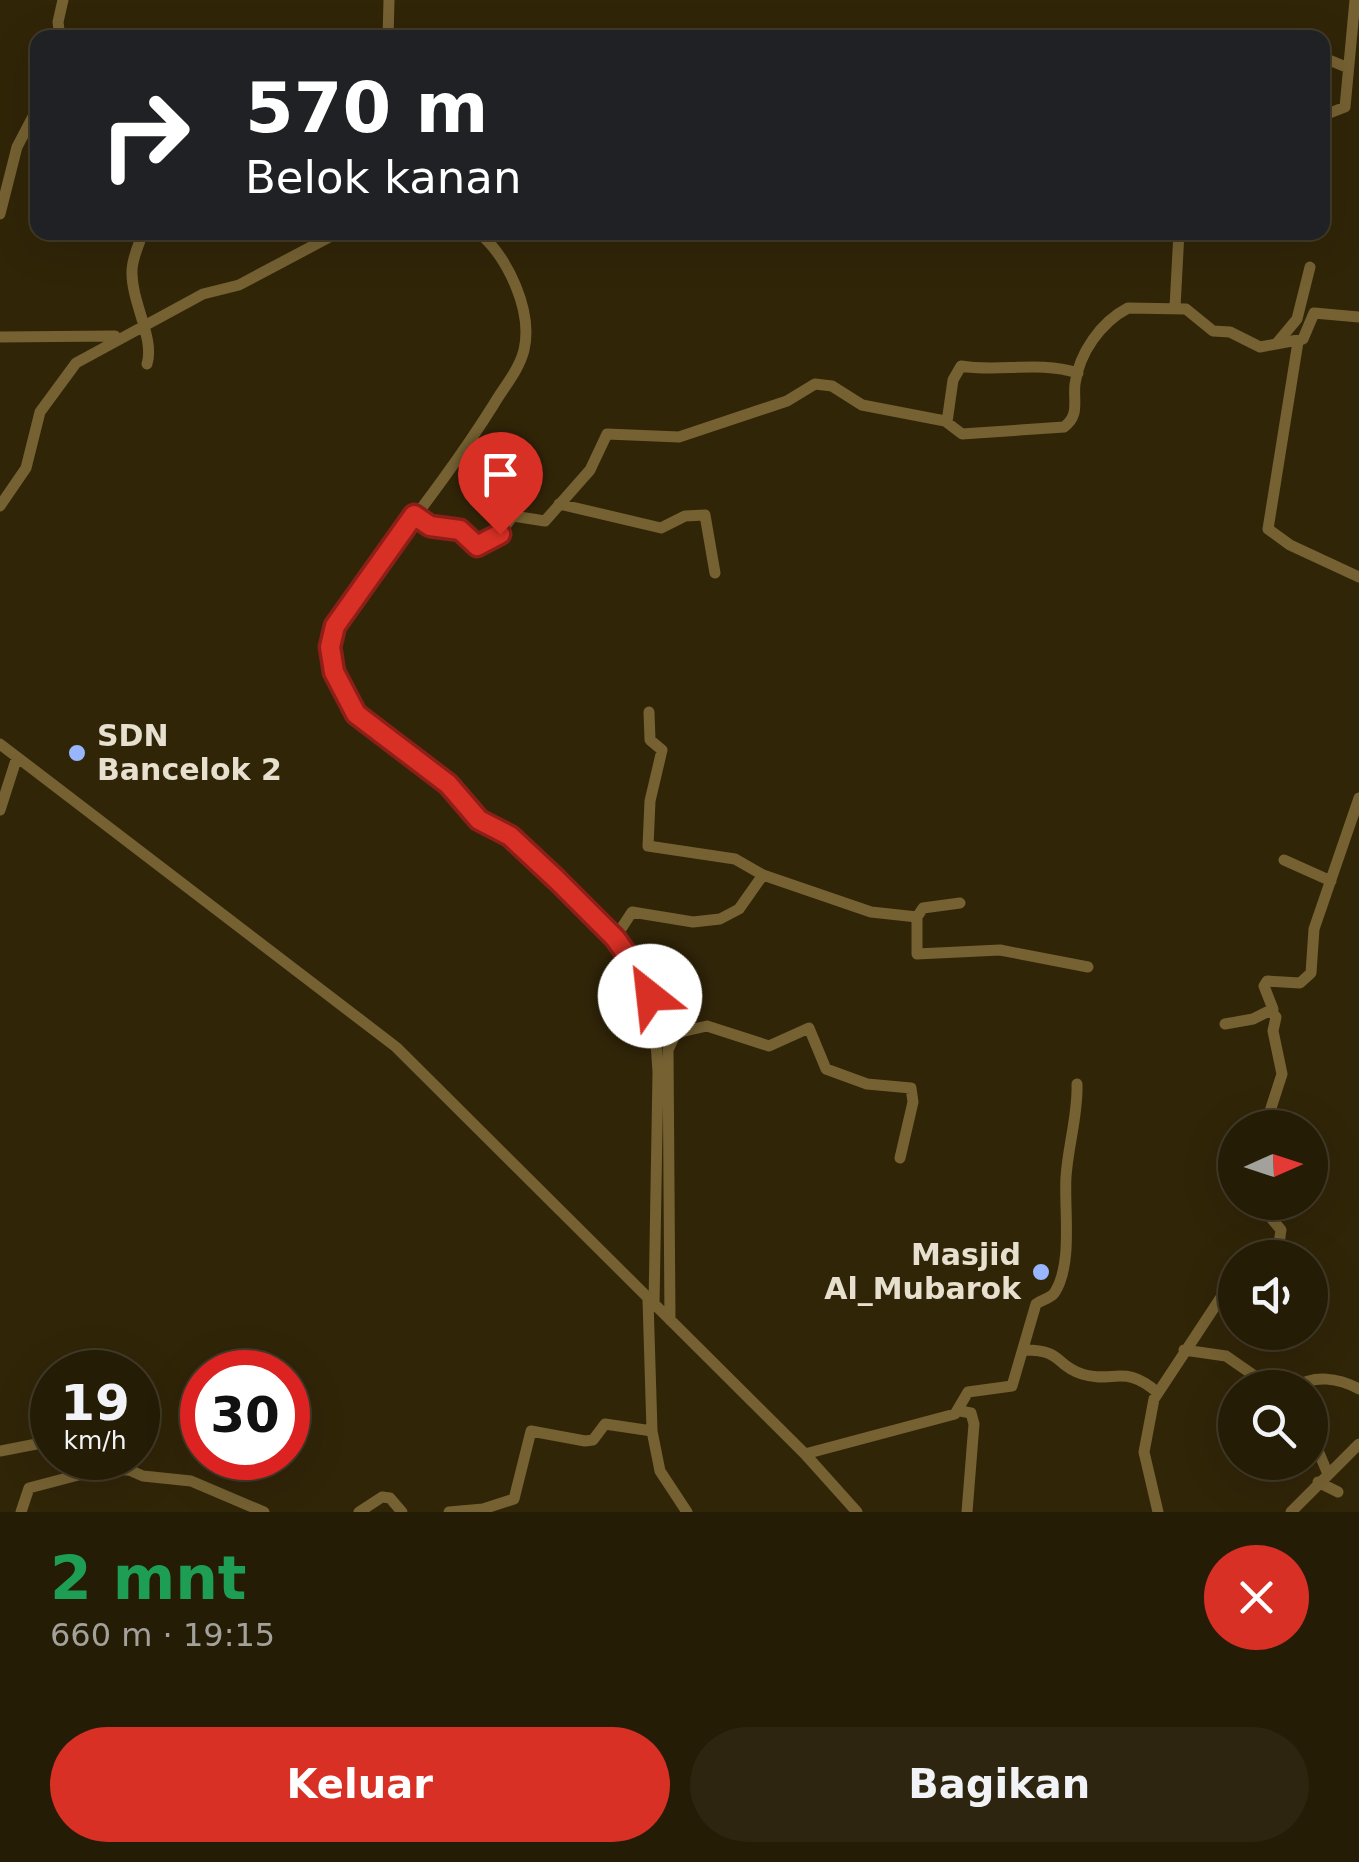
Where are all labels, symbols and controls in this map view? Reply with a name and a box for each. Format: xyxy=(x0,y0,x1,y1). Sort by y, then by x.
text: 570 m xyxy=(245,67,488,149)
icon: right xyxy=(80,70,210,200)
text: Belok kanan xyxy=(245,151,521,204)
pin xyxy=(458,432,543,535)
icon: arrive xyxy=(473,447,528,502)
place label: SDN Bancelok 2 xyxy=(97,718,282,787)
marker: SDN Bancelok 2 xyxy=(66,742,88,764)
position arrow xyxy=(598,944,702,1048)
north arrow xyxy=(1218,1110,1328,1220)
map controls xyxy=(1218,1110,1328,1480)
place label: Masjid Al_Mubarok xyxy=(824,1237,1022,1306)
button: sound xyxy=(1218,1240,1328,1350)
marker: Masjid Al_Mubarok xyxy=(1030,1261,1052,1283)
speed limit sign: 30 xyxy=(180,1350,310,1480)
button: search xyxy=(1218,1370,1328,1480)
text: 19 xyxy=(60,1374,130,1432)
text: km/h xyxy=(63,1426,127,1455)
text: 2 mnt xyxy=(50,1543,247,1613)
button: close xyxy=(1204,1545,1309,1650)
text: 660 m · 19:15 xyxy=(50,1616,275,1654)
button: Keluar xyxy=(50,1727,670,1842)
button: Bagikan xyxy=(690,1727,1309,1842)

